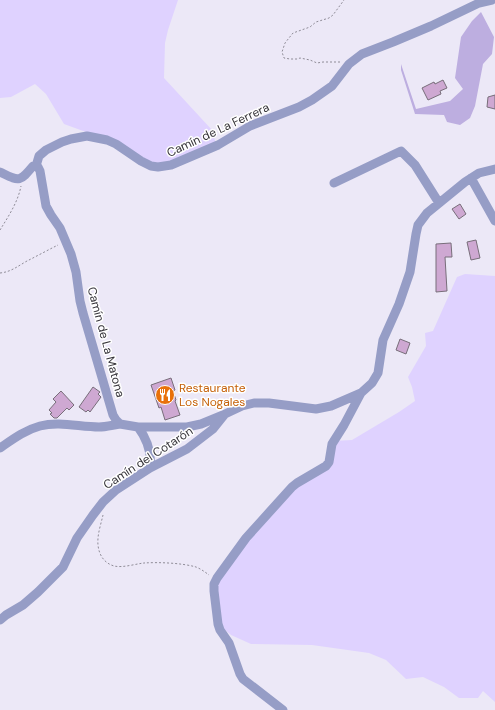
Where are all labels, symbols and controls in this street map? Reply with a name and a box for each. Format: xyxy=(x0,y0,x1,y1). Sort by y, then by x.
street label: Camín de La Ferrera xyxy=(164,99,272,161)
street label: Camín de La Matona xyxy=(84,285,128,399)
place label: Restaurante Los Nogales xyxy=(179,380,246,410)
restaurant icon: Restaurante Los Nogales xyxy=(154,384,176,406)
street label: Camín del Cotarón xyxy=(100,423,196,493)

